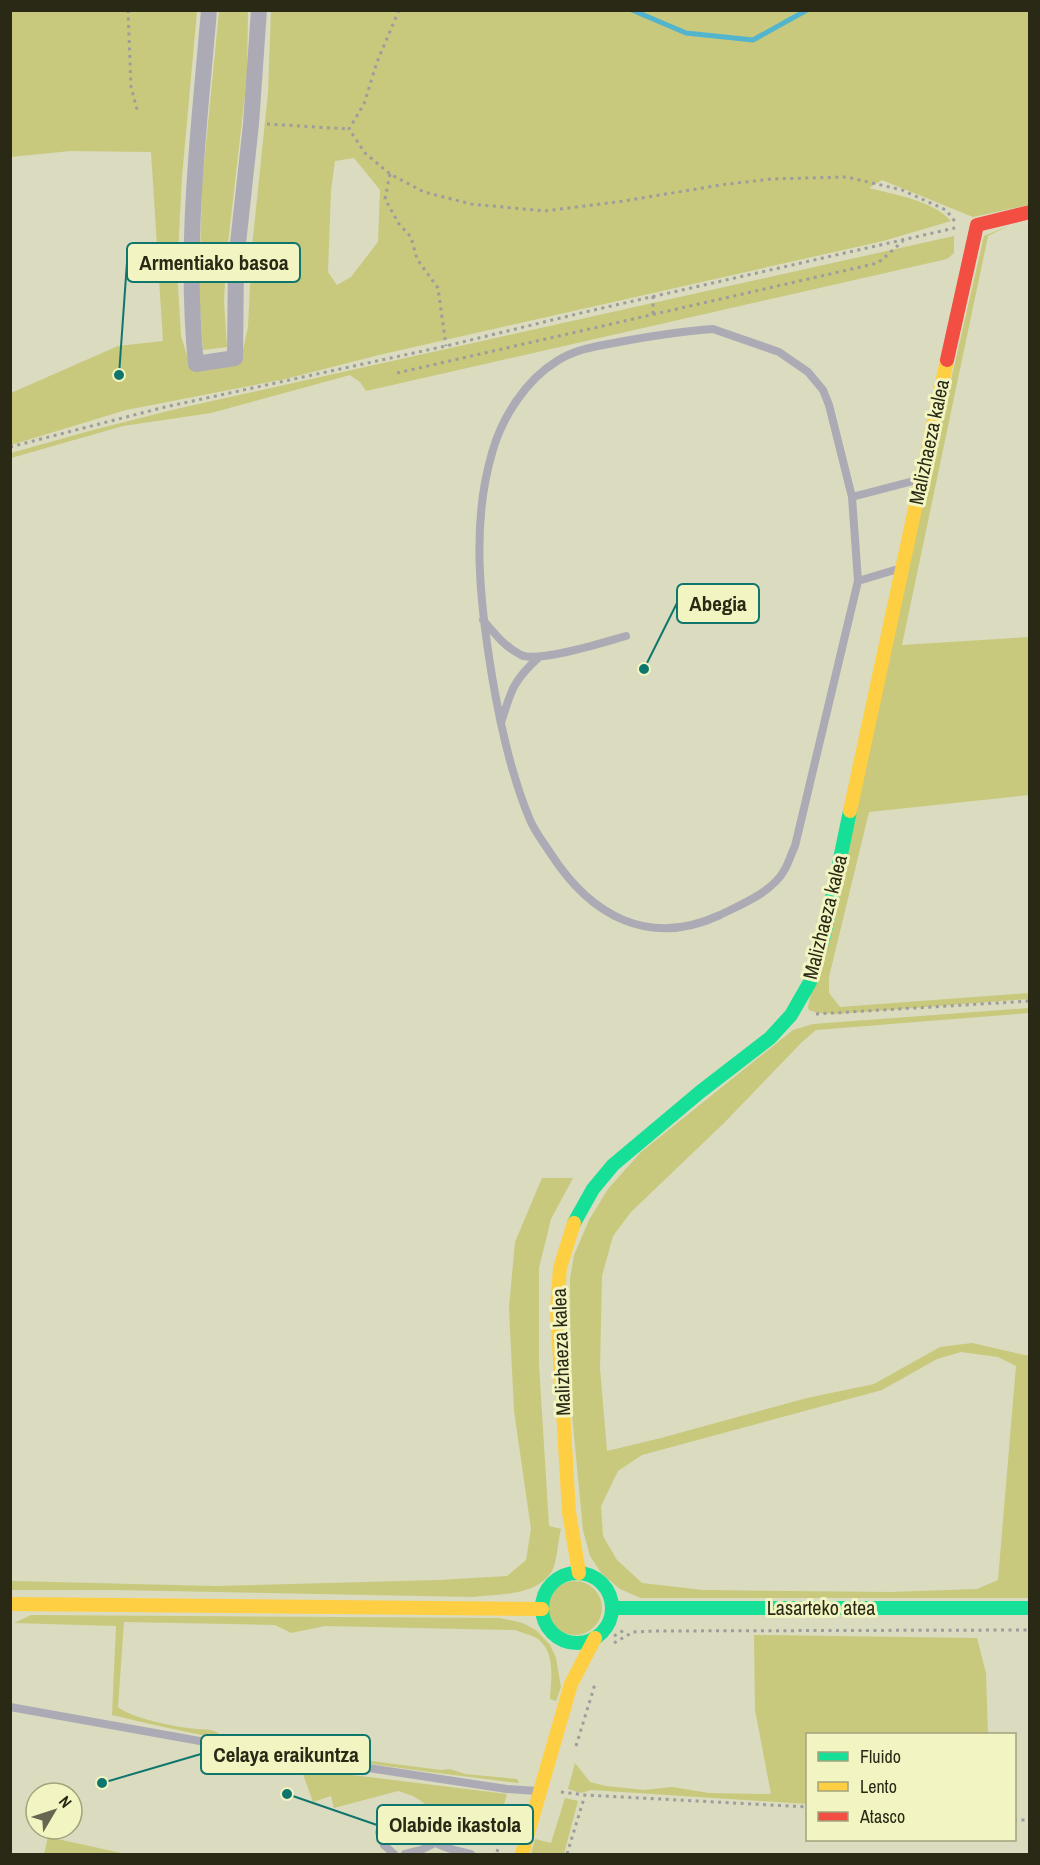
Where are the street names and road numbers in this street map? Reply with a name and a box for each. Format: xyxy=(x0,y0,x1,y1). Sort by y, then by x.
street label: Malizhaeza kalea xyxy=(902,377,955,507)
street label: Malizhaeza kalea xyxy=(796,852,853,982)
street label: Malizhaeza kalea xyxy=(545,1288,576,1416)
street label: Lasarteko atea xyxy=(767,1594,875,1621)

